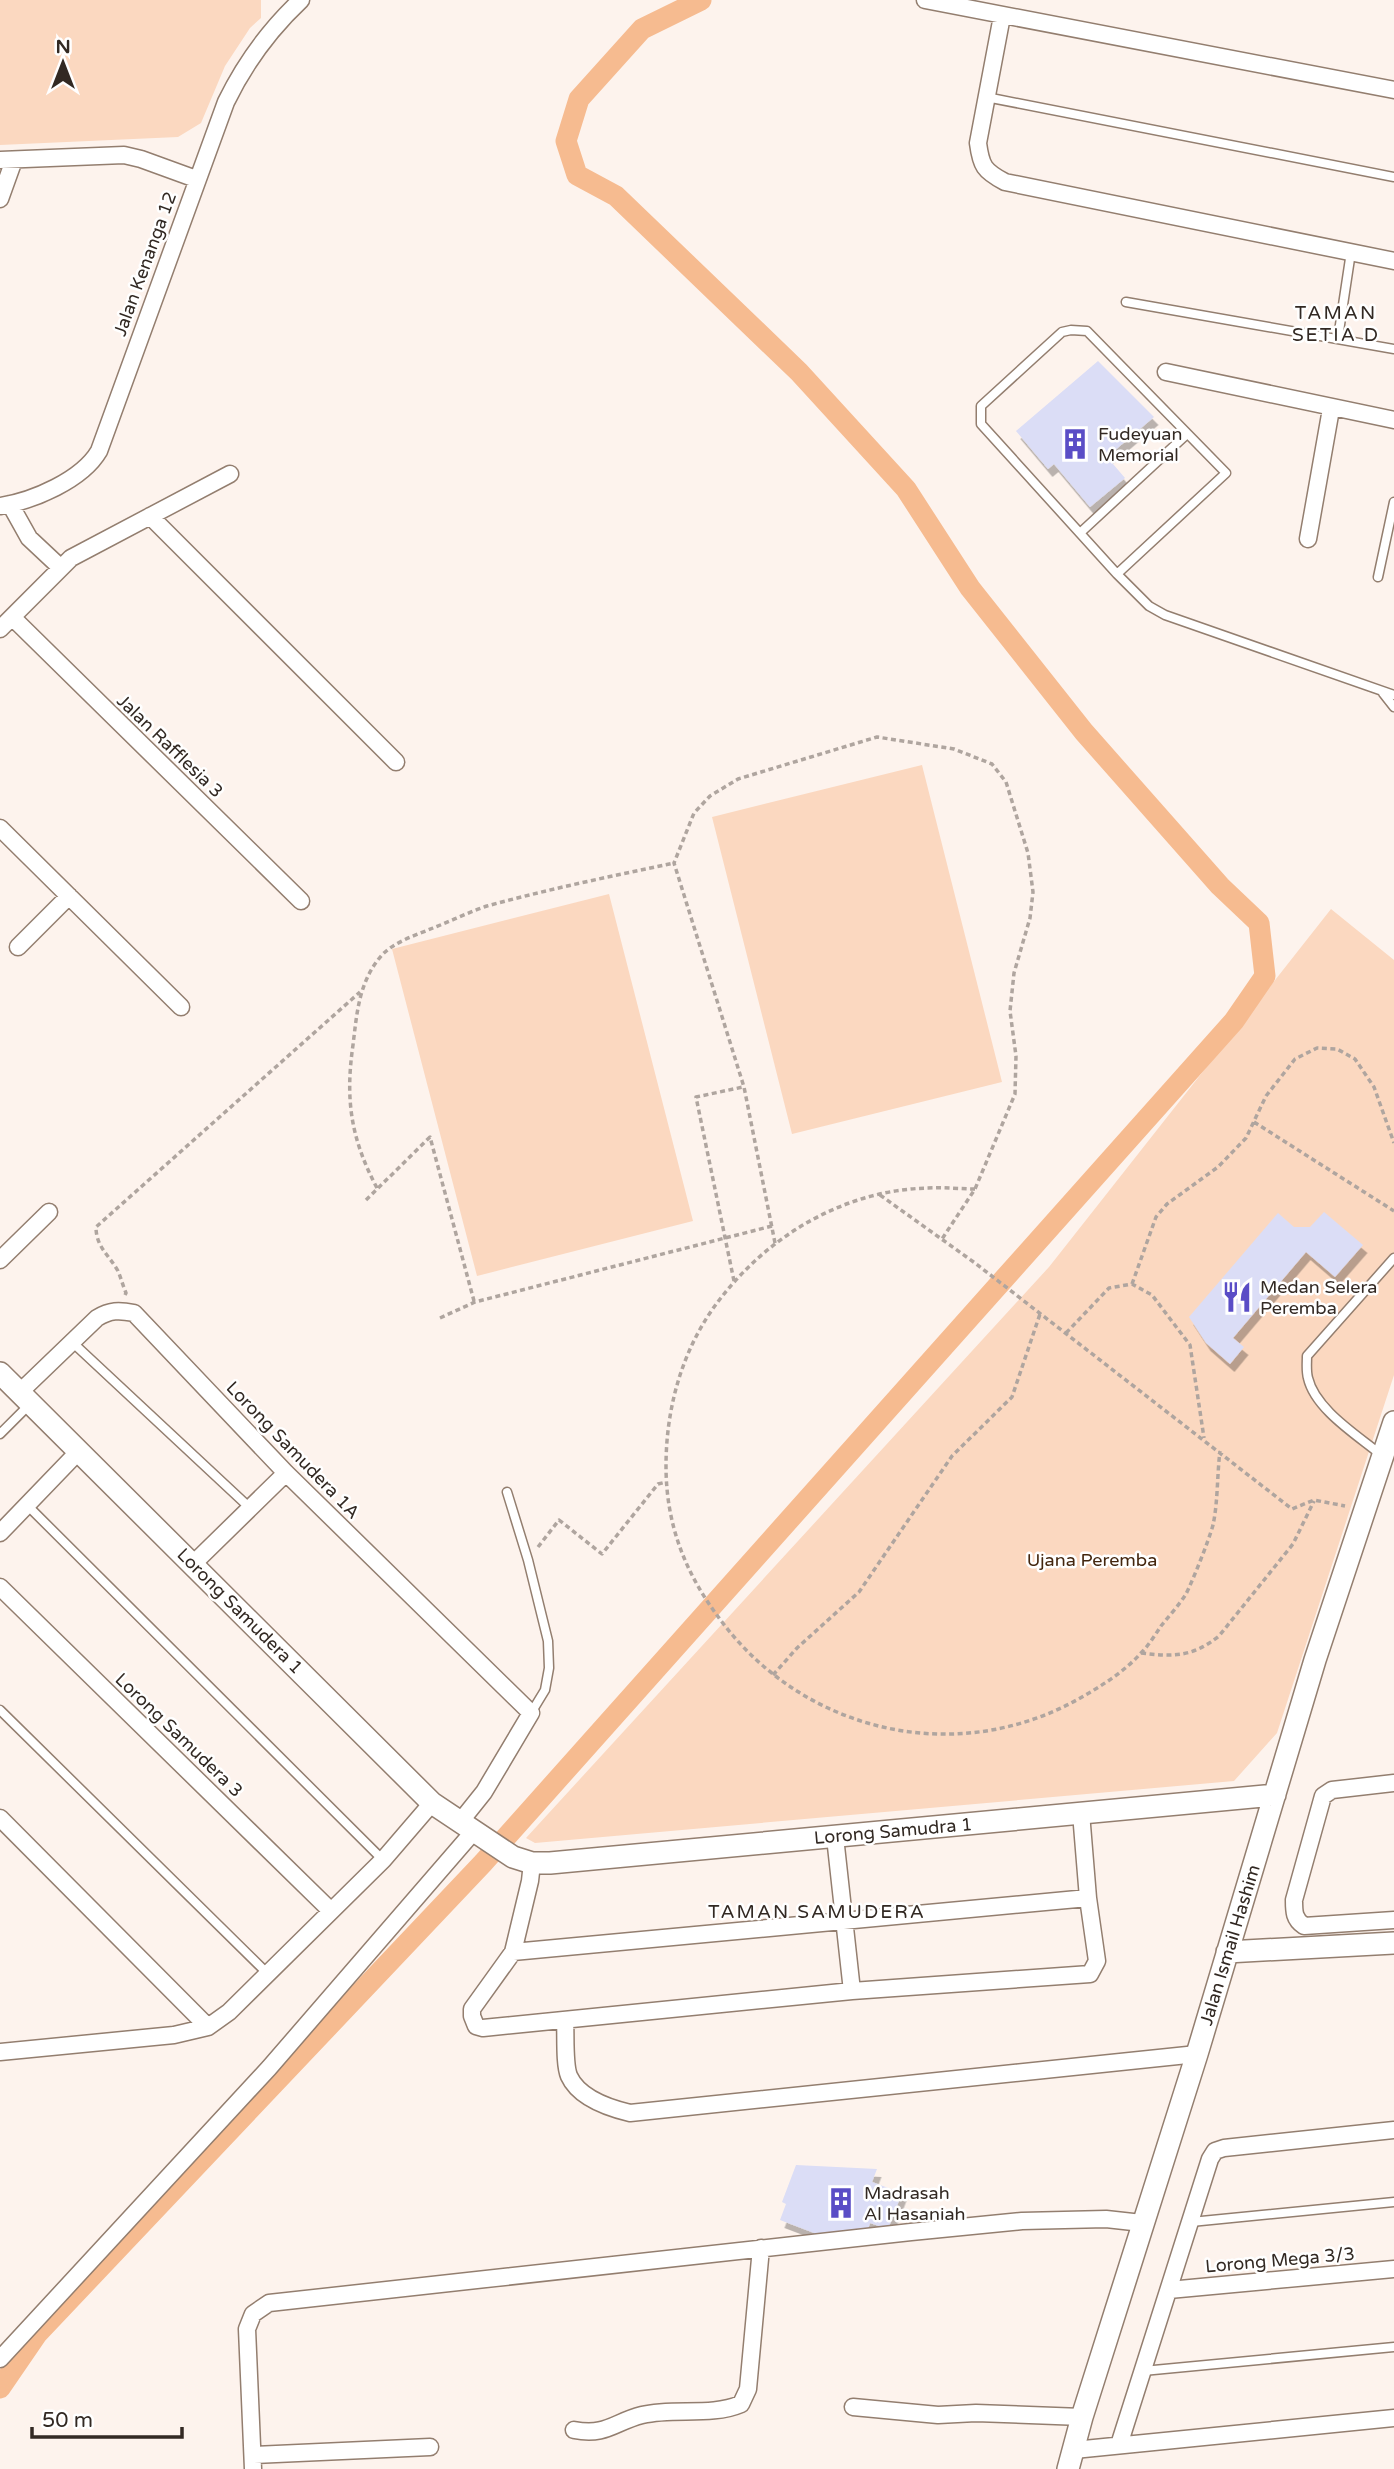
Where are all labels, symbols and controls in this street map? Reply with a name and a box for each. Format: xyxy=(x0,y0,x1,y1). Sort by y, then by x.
north arrow xyxy=(28,28,98,98)
text: N xyxy=(55,36,71,58)
street label: Jalan Kenanga 12 xyxy=(109,189,181,339)
district label: TAMAN SETIA D xyxy=(1292,302,1380,346)
place label: Fudeyuan Memorial xyxy=(1098,423,1182,466)
building icon: Fudeyuan Memorial xyxy=(1058,427,1092,461)
street label: Jalan Rafflesia 3 xyxy=(112,690,228,802)
place label: Medan Selera Peremba xyxy=(1260,1276,1377,1319)
restaurant icon: Medan Selera Peremba xyxy=(1220,1280,1254,1314)
street label: Lorong Samudera 1A xyxy=(222,1377,364,1523)
street label: Lorong Samudera 1 xyxy=(172,1543,308,1679)
park label: Ujana Peremba xyxy=(1027,1549,1157,1571)
street label: Lorong Samudera 3 xyxy=(111,1668,247,1802)
street label: Lorong Samudra 1 xyxy=(813,1813,973,1849)
street label: Jalan Ismail Hashim xyxy=(1195,1862,1265,2028)
district label: TAMAN SAMUDERA xyxy=(708,1901,926,1923)
place label: Madrasah Al Hasaniah xyxy=(864,2182,965,2225)
building icon: Madrasah Al Hasaniah xyxy=(824,2186,858,2220)
street label: Lorong Mega 3/3 xyxy=(1204,2243,1356,2277)
scale bar xyxy=(32,2396,182,2440)
text: 50 m xyxy=(42,2408,93,2433)

